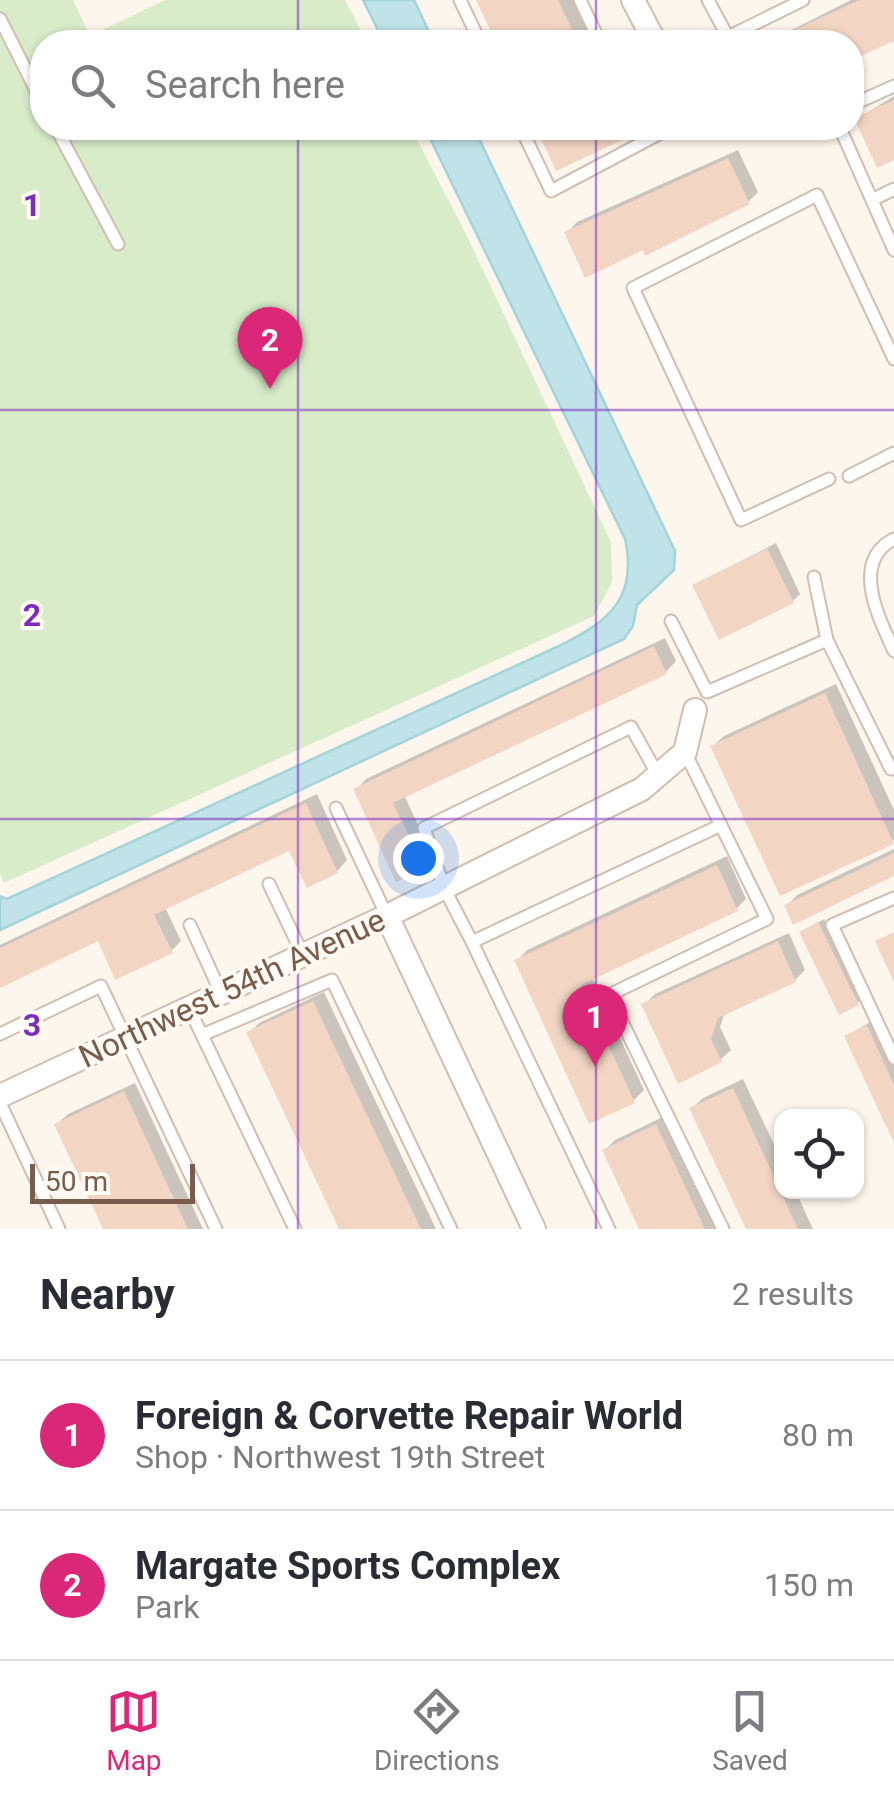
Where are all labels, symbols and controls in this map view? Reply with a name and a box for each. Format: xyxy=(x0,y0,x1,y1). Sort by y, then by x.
search box xyxy=(30,30,864,140)
icon: search xyxy=(65,58,120,113)
text: Search here xyxy=(145,63,345,107)
text: 1 xyxy=(23,186,41,224)
pin: 2 xyxy=(238,306,302,389)
text: 2 xyxy=(23,596,41,634)
your location xyxy=(393,833,444,884)
street label: Northwest 54th Avenue xyxy=(73,900,391,1076)
pin: 1 xyxy=(562,984,628,1066)
text: 3 xyxy=(23,1006,41,1044)
map controls xyxy=(774,1109,864,1199)
button: locate xyxy=(774,1109,864,1199)
scale bar xyxy=(30,1159,195,1204)
text: 50 m xyxy=(45,1165,108,1198)
text: Nearby xyxy=(40,1270,175,1319)
text: 2 results xyxy=(732,1275,854,1313)
text: Foreign & Corvette Repair World xyxy=(135,1394,683,1438)
text: 1 xyxy=(63,1416,82,1454)
text: 80 m xyxy=(782,1416,854,1454)
text: Shop · Northwest 19th Street xyxy=(135,1438,545,1476)
text: Margate Sports Complex xyxy=(135,1544,560,1588)
text: 2 xyxy=(63,1566,82,1604)
text: 150 m xyxy=(764,1566,854,1604)
text: Park xyxy=(135,1588,199,1626)
tab: Map xyxy=(106,1684,162,1777)
tab: Directions xyxy=(374,1684,500,1777)
tab: Saved xyxy=(712,1684,788,1777)

